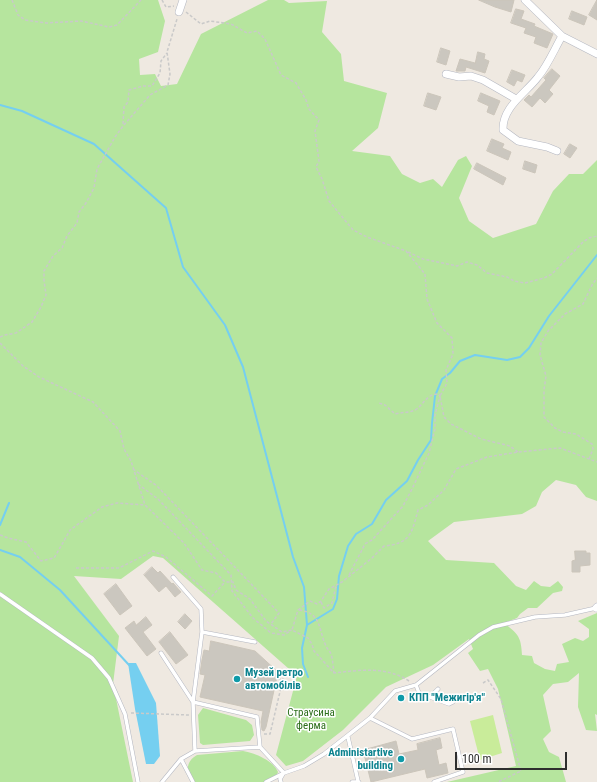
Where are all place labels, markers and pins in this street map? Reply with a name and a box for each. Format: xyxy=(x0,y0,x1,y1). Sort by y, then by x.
place label: Музей ретро автомобілів xyxy=(245,666,303,692)
marker: Музей ретро автомобілів xyxy=(232,674,242,684)
place label: КПП "Межигір'я" xyxy=(409,691,485,705)
marker: КПП "Межигір'я" xyxy=(396,693,406,703)
place label: Administartive building xyxy=(328,746,393,772)
marker: Administartive building xyxy=(396,754,406,764)

